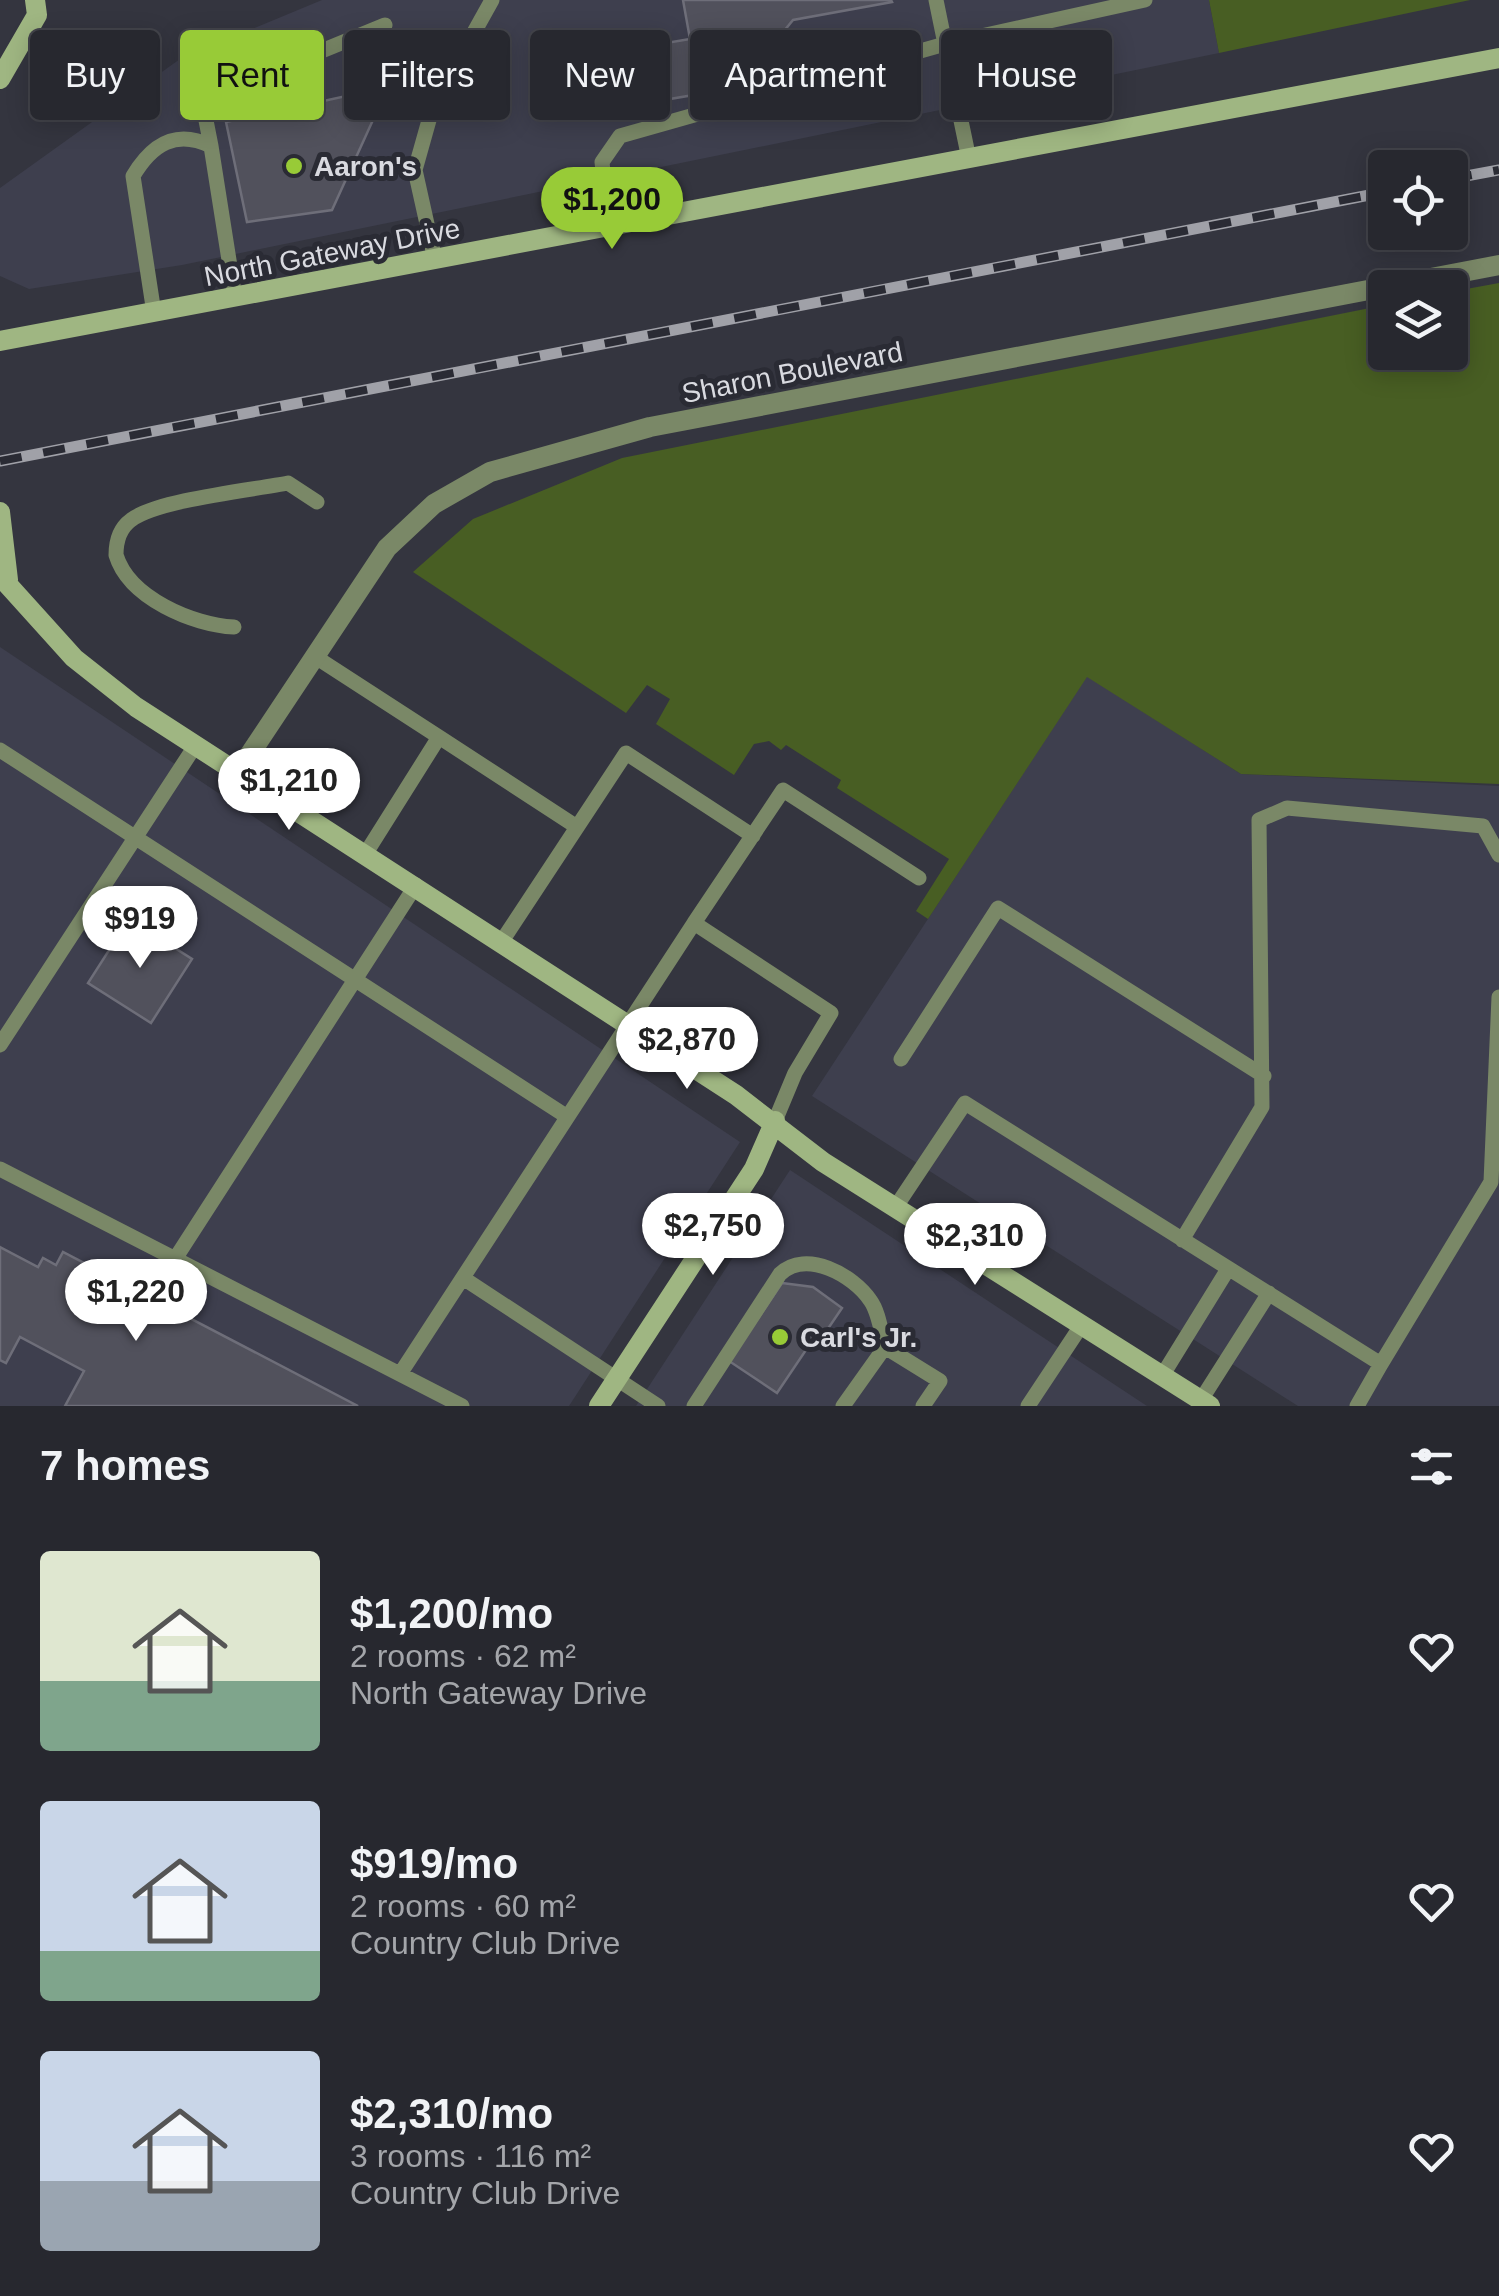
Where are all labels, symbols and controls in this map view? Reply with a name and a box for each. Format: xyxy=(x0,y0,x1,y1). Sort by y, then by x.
chip: Buy xyxy=(30,30,160,120)
chip: Rent xyxy=(180,30,324,120)
chip: Filters xyxy=(344,30,510,120)
chip: New xyxy=(530,30,670,120)
chip: Apartment xyxy=(690,30,921,120)
chip: House xyxy=(941,30,1112,120)
map controls xyxy=(1368,150,1468,370)
button: locate xyxy=(1368,150,1468,250)
place label: Aaron's xyxy=(314,151,417,182)
marker: Aaron's xyxy=(283,155,305,177)
pin: $1,200 xyxy=(531,167,693,252)
text: $1,200 xyxy=(563,181,661,217)
street label: North Gateway Drive xyxy=(202,212,463,292)
button: layers xyxy=(1368,270,1468,370)
street label: Sharon Boulevard xyxy=(679,336,905,409)
pin: $1,210 xyxy=(208,748,370,833)
text: $1,210 xyxy=(240,762,338,798)
pin: $919 xyxy=(81,886,199,971)
text: $919 xyxy=(104,900,176,936)
pin: $2,870 xyxy=(606,1007,768,1092)
text: $2,870 xyxy=(638,1021,736,1057)
pin: $2,750 xyxy=(632,1193,794,1278)
pin: $2,310 xyxy=(894,1203,1056,1288)
text: $2,750 xyxy=(664,1207,762,1243)
text: $2,310 xyxy=(926,1217,1024,1253)
pin: $1,220 xyxy=(55,1259,217,1344)
text: $1,220 xyxy=(87,1273,185,1309)
place label: Carl's Jr. xyxy=(800,1322,917,1353)
marker: Carl's Jr. xyxy=(769,1326,791,1348)
icon: filters xyxy=(1404,1439,1459,1494)
text: 7 homes xyxy=(40,1442,210,1489)
text: $1,200/mo xyxy=(350,1590,553,1637)
icon: home xyxy=(120,1591,240,1711)
icon: heart xyxy=(1404,1624,1459,1679)
text: 2 rooms · 62 m² xyxy=(350,1638,576,1674)
text: North Gateway Drive xyxy=(350,1675,647,1711)
text: $919/mo xyxy=(350,1840,518,1887)
icon: home xyxy=(120,1841,240,1961)
icon: heart xyxy=(1404,1874,1459,1929)
text: 2 rooms · 60 m² xyxy=(350,1888,576,1924)
text: Country Club Drive xyxy=(350,1925,620,1961)
text: $2,310/mo xyxy=(350,2090,553,2137)
icon: home xyxy=(120,2091,240,2211)
icon: heart xyxy=(1404,2124,1459,2179)
text: 3 rooms · 116 m² xyxy=(350,2138,591,2174)
text: Country Club Drive xyxy=(350,2175,620,2211)

